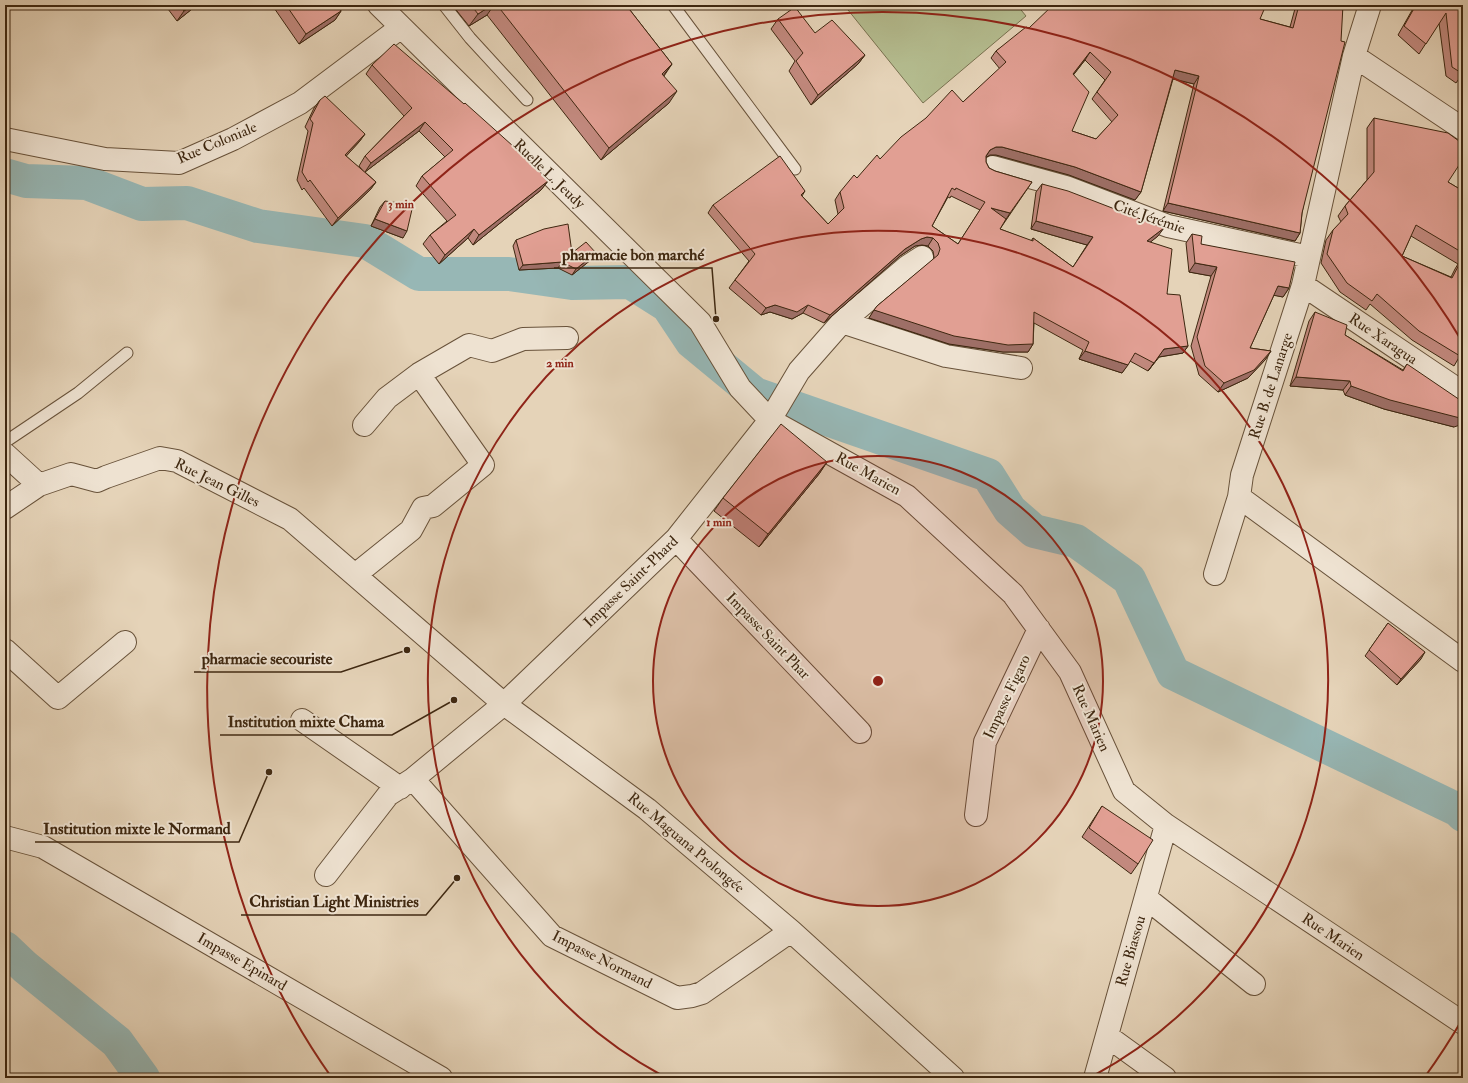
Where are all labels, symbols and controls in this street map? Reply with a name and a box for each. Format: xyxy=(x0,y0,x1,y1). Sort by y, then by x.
street label: Rue Coloniale xyxy=(174,118,260,168)
street label: Ruelle L. Jeudy xyxy=(508,135,589,214)
street label: Cité Jérémie xyxy=(1110,196,1187,239)
text: 3 min xyxy=(388,197,415,212)
callout: pharmacie bon marché xyxy=(554,240,712,268)
text: pharmacie bon marché xyxy=(561,245,705,266)
street label: Rue Xaragua xyxy=(1345,309,1422,369)
street label: Rue B. de Lanarge xyxy=(1245,331,1297,441)
text: 2 min xyxy=(546,356,574,371)
street label: Rue Marien xyxy=(832,448,904,500)
street label: Rue Jean Gilles xyxy=(171,454,263,513)
text: 1 min xyxy=(706,515,733,530)
street label: Impasse Saint-Phard xyxy=(580,532,683,633)
street label: Impasse Saint Phar xyxy=(721,589,815,684)
callout: pharmacie secouriste xyxy=(194,644,341,672)
text: pharmacie secouriste xyxy=(201,649,333,670)
street label: Impasse Figaro xyxy=(979,652,1036,743)
centre of rings xyxy=(871,674,885,688)
street label: Rue Marien xyxy=(1068,681,1114,755)
callout: Institution mixte Chama xyxy=(220,707,392,735)
text: Institution mixte Chama xyxy=(228,712,385,732)
street label: Rue Maguana Prolongée xyxy=(624,789,748,897)
callout: Institution mixte le Normand xyxy=(35,814,239,842)
text: Institution mixte le Normand xyxy=(43,819,231,839)
callout: Christian Light Ministries xyxy=(241,887,426,915)
text: Christian Light Ministries xyxy=(249,892,419,913)
street label: Rue Marien xyxy=(1298,909,1368,965)
street label: Rue Biassou xyxy=(1112,913,1150,989)
street label: Impasse Normand xyxy=(548,927,656,995)
street label: Impasse Epinard xyxy=(193,929,291,996)

